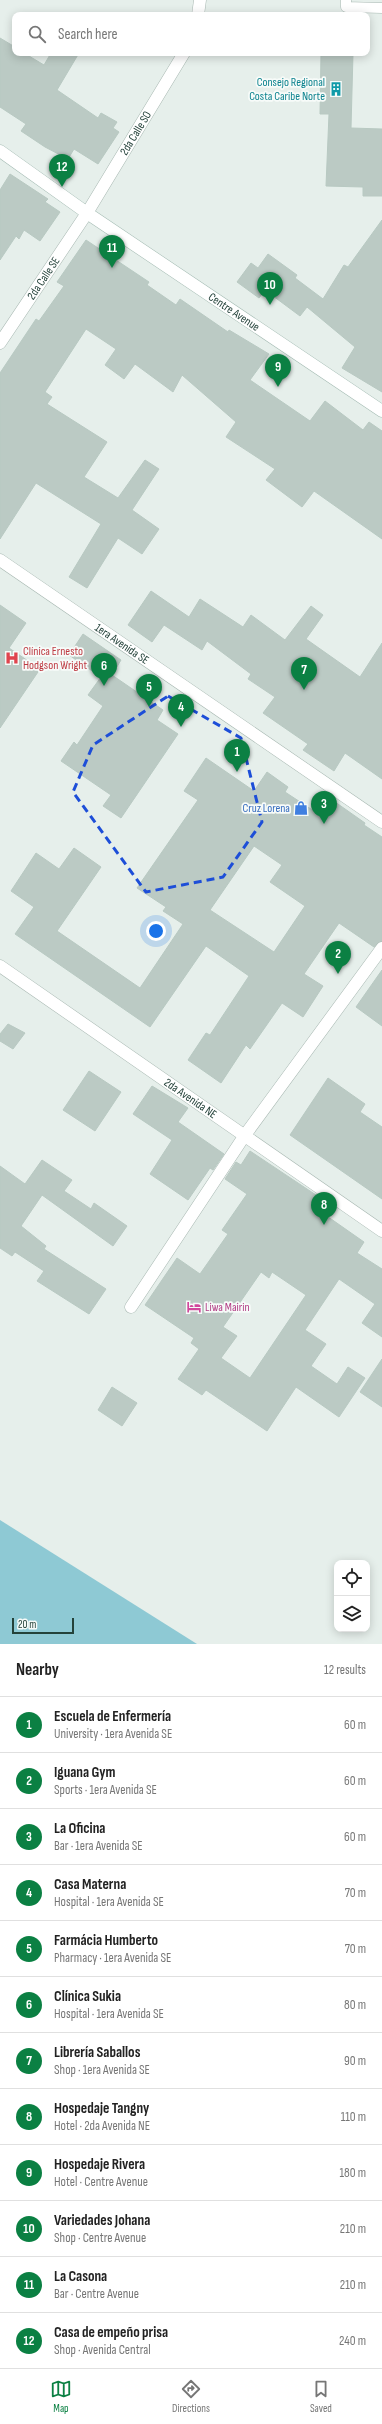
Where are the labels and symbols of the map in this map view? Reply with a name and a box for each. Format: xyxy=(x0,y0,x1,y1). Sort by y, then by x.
place label: Consejo Regional Costa Caribe Norte xyxy=(249,75,325,104)
building icon: Consejo Regional Costa Caribe Norte xyxy=(328,81,344,97)
street label: 2da Calle SO xyxy=(116,108,155,158)
pin: 12 xyxy=(49,154,75,187)
pin: 11 xyxy=(99,235,125,268)
street label: 2da Calle SE xyxy=(24,254,63,302)
pin: 10 xyxy=(257,272,283,305)
street label: Centre Avenue xyxy=(205,289,263,334)
pin: 9 xyxy=(265,354,291,387)
street label: 1era Avenida SE xyxy=(92,620,152,668)
place label: Clínica Ernesto Hodgson Wright xyxy=(23,644,88,673)
hospital icon: Clínica Ernesto Hodgson Wright xyxy=(4,650,20,666)
pin: 6 xyxy=(91,653,117,686)
pin: 7 xyxy=(291,657,317,690)
pin: 5 xyxy=(136,674,162,707)
pin: 4 xyxy=(168,694,194,727)
pin: 1 xyxy=(224,739,250,772)
pin: 3 xyxy=(311,791,337,824)
shop icon: Cruz Lorena xyxy=(293,800,309,816)
place label: Cruz Lorena xyxy=(242,801,290,816)
your location xyxy=(146,921,166,941)
pin: 2 xyxy=(325,941,351,974)
street label: 2da Avenida NE xyxy=(161,1075,220,1122)
pin: 8 xyxy=(311,1192,337,1225)
hotel icon: Liwa Mairin xyxy=(186,1299,202,1315)
place label: Liwa Mairin xyxy=(205,1300,250,1315)
scale bar xyxy=(12,1616,74,1635)

